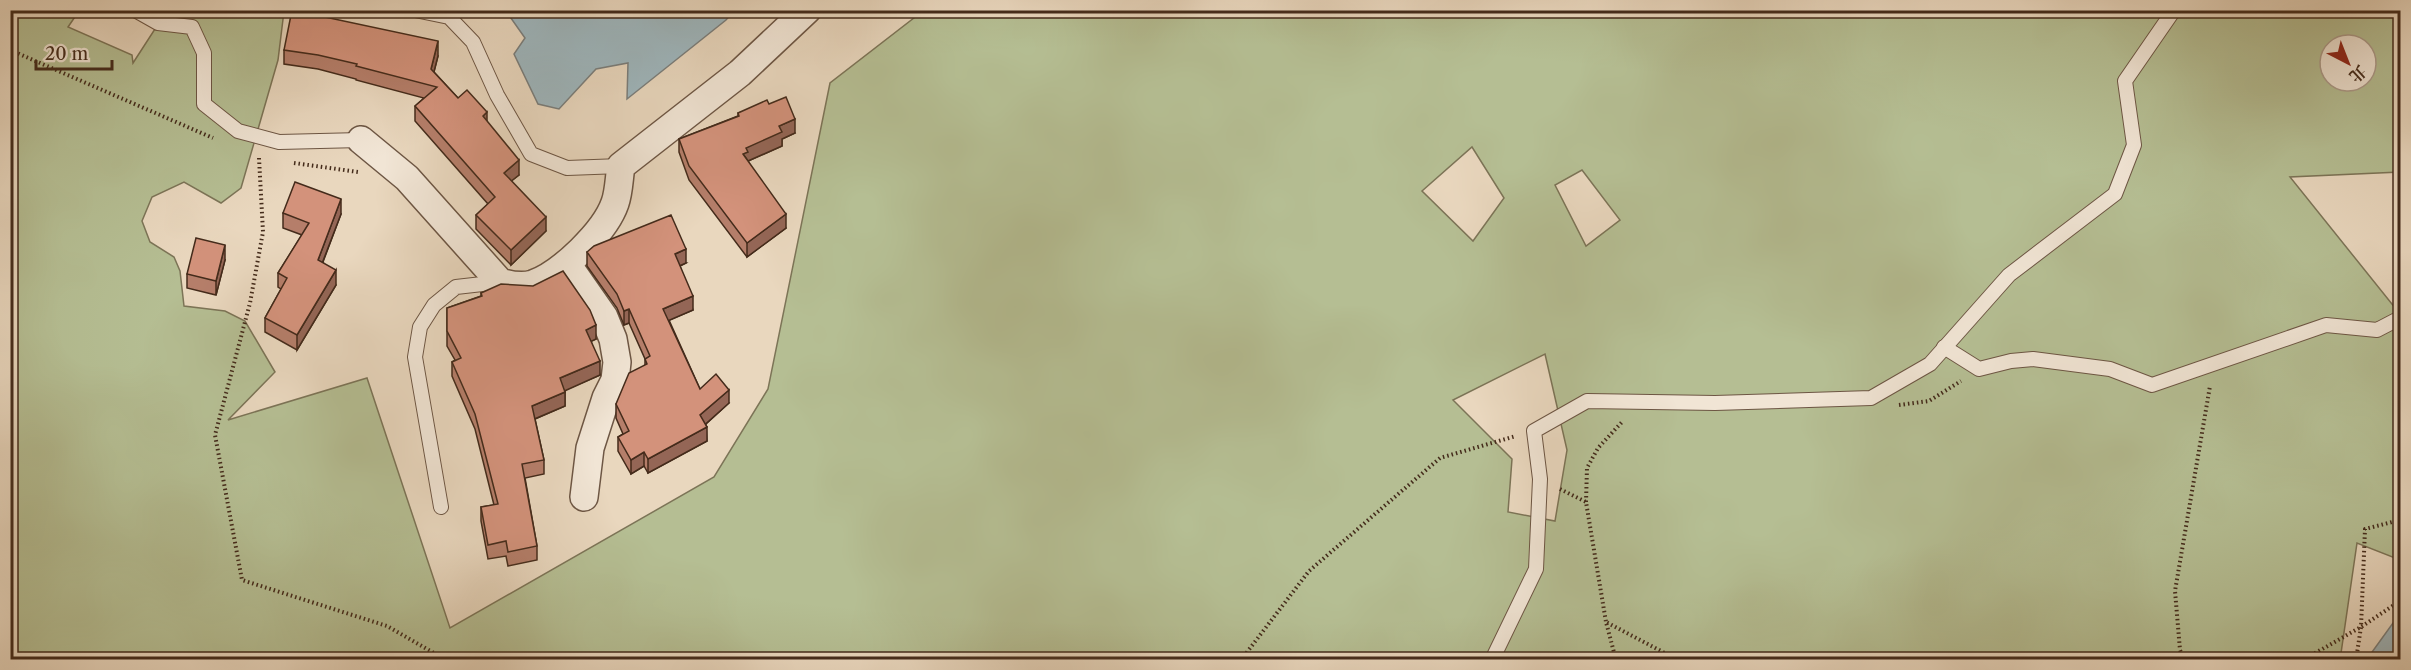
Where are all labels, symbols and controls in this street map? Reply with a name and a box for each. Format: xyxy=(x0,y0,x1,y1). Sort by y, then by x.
scale bar xyxy=(36,33,112,71)
north arrow xyxy=(2318,33,2378,93)
text: 20 m xyxy=(45,43,89,65)
text: 北 xyxy=(2345,61,2371,87)

